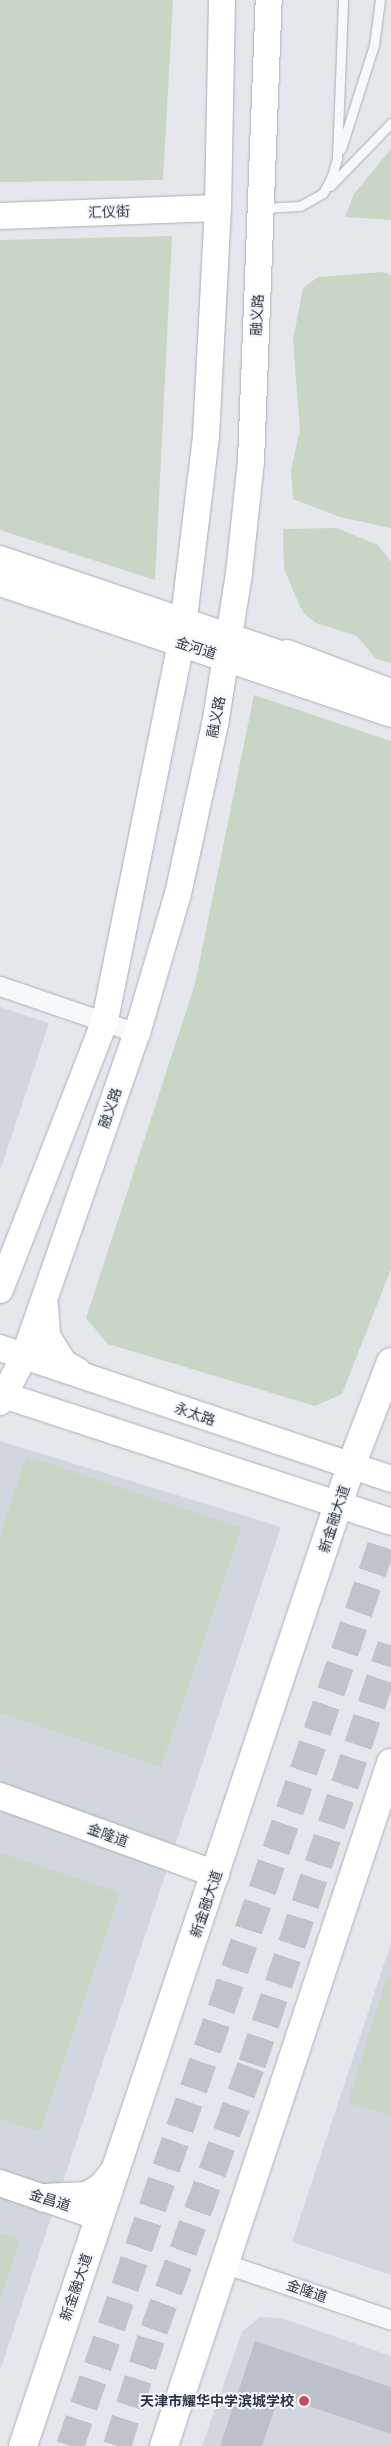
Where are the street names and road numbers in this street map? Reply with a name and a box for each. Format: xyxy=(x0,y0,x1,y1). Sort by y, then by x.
street label: 汇仪街 xyxy=(88,203,130,221)
street label: 融义路 xyxy=(248,294,266,336)
street label: 金河道 xyxy=(173,634,219,662)
street label: 融义路 xyxy=(204,695,228,739)
street label: 融义路 xyxy=(95,1085,125,1131)
street label: 永太路 xyxy=(172,1399,218,1429)
street label: 新金融大道 xyxy=(315,1483,353,1555)
street label: 金隆道 xyxy=(85,1820,131,1850)
street label: 新金融大道 xyxy=(187,1868,225,1940)
street label: 金昌道 xyxy=(27,2186,73,2214)
street label: 新金融大道 xyxy=(57,2251,95,2323)
street label: 金隆道 xyxy=(284,2276,330,2306)

